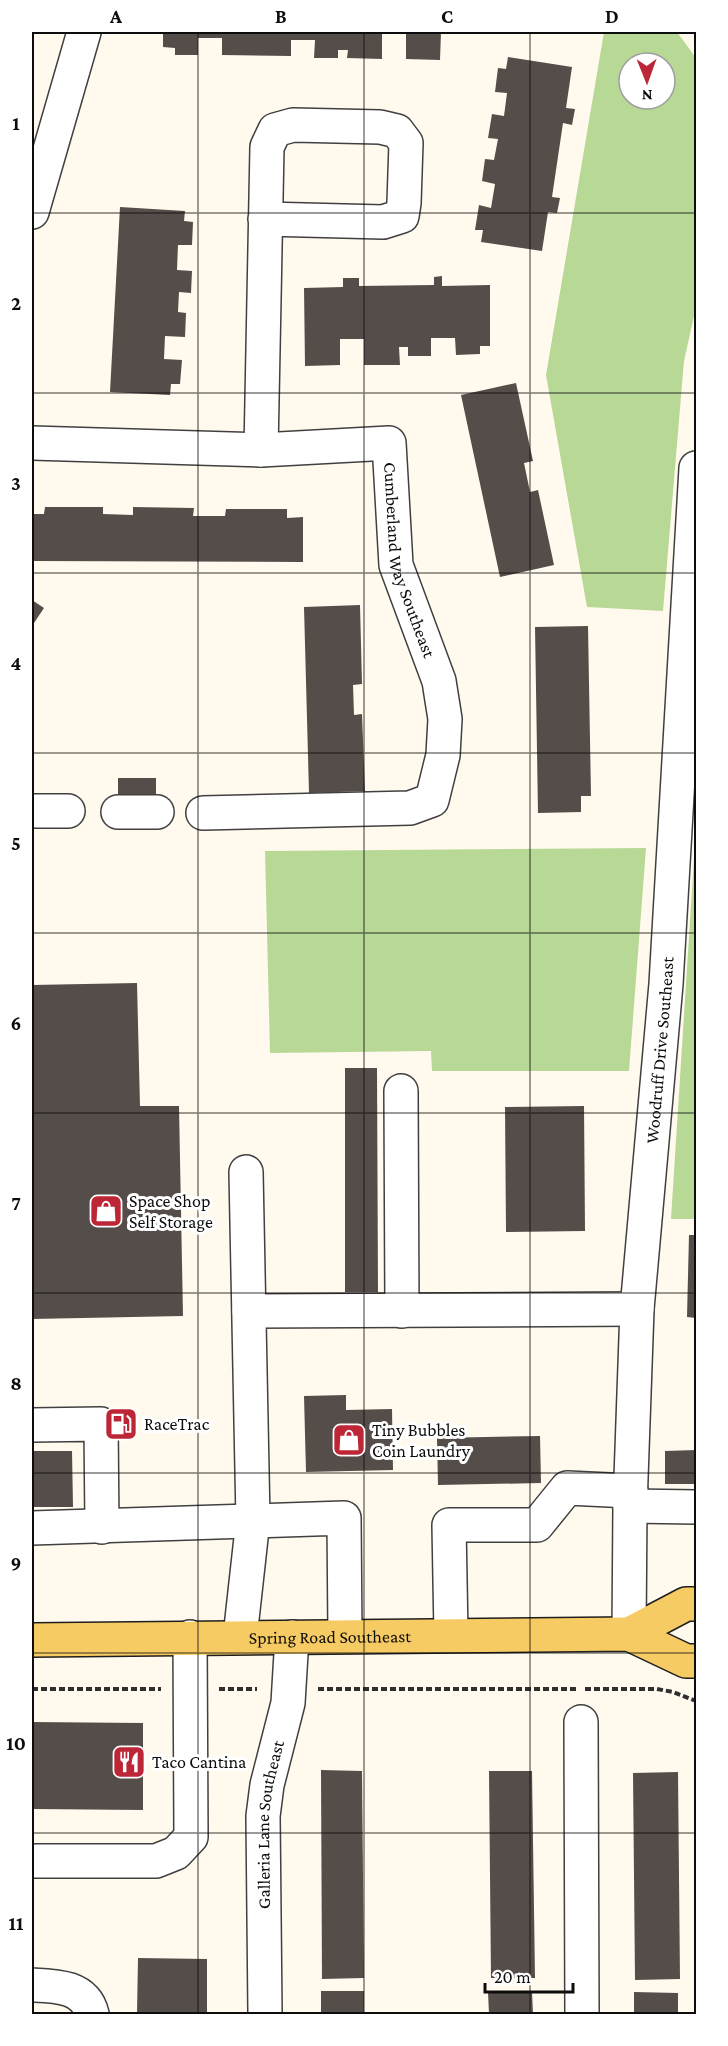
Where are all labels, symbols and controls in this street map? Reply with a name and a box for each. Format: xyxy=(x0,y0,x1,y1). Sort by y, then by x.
text: A xyxy=(109,5,123,27)
text: B xyxy=(275,5,287,27)
text: C xyxy=(441,5,453,27)
text: D xyxy=(605,5,619,27)
north arrow xyxy=(617,51,677,111)
text: N xyxy=(642,87,653,104)
text: 1 xyxy=(12,112,20,134)
text: 2 xyxy=(11,292,21,314)
street label: Cumberland Way Southeast xyxy=(380,462,440,661)
text: 3 xyxy=(11,472,21,494)
text: 4 xyxy=(11,652,22,674)
text: 5 xyxy=(11,832,21,854)
street label: Woodruff Drive Southeast xyxy=(642,955,678,1144)
text: 6 xyxy=(11,1012,21,1034)
place label: Space Shop Self Storage xyxy=(129,1191,213,1232)
text: 7 xyxy=(11,1192,21,1214)
shop icon: Space Shop Self Storage xyxy=(88,1193,124,1229)
text: 8 xyxy=(10,1372,22,1394)
fuel station icon: RaceTrac xyxy=(103,1406,139,1442)
place label: RaceTrac xyxy=(144,1414,210,1434)
place label: Tiny Bubbles Coin Laundry xyxy=(372,1420,471,1461)
shop icon: Tiny Bubbles Coin Laundry xyxy=(331,1422,367,1458)
text: 9 xyxy=(11,1552,21,1574)
street label: Spring Road Southeast xyxy=(249,1626,412,1648)
text: 10 xyxy=(6,1732,26,1754)
street label: Galleria Lane Southeast xyxy=(253,1737,288,1909)
restaurant icon: Taco Cantina xyxy=(111,1744,147,1780)
place label: Taco Cantina xyxy=(152,1752,246,1772)
text: 11 xyxy=(9,1912,24,1934)
scale bar xyxy=(485,1956,574,1994)
text: 20 m xyxy=(494,1967,531,1987)

